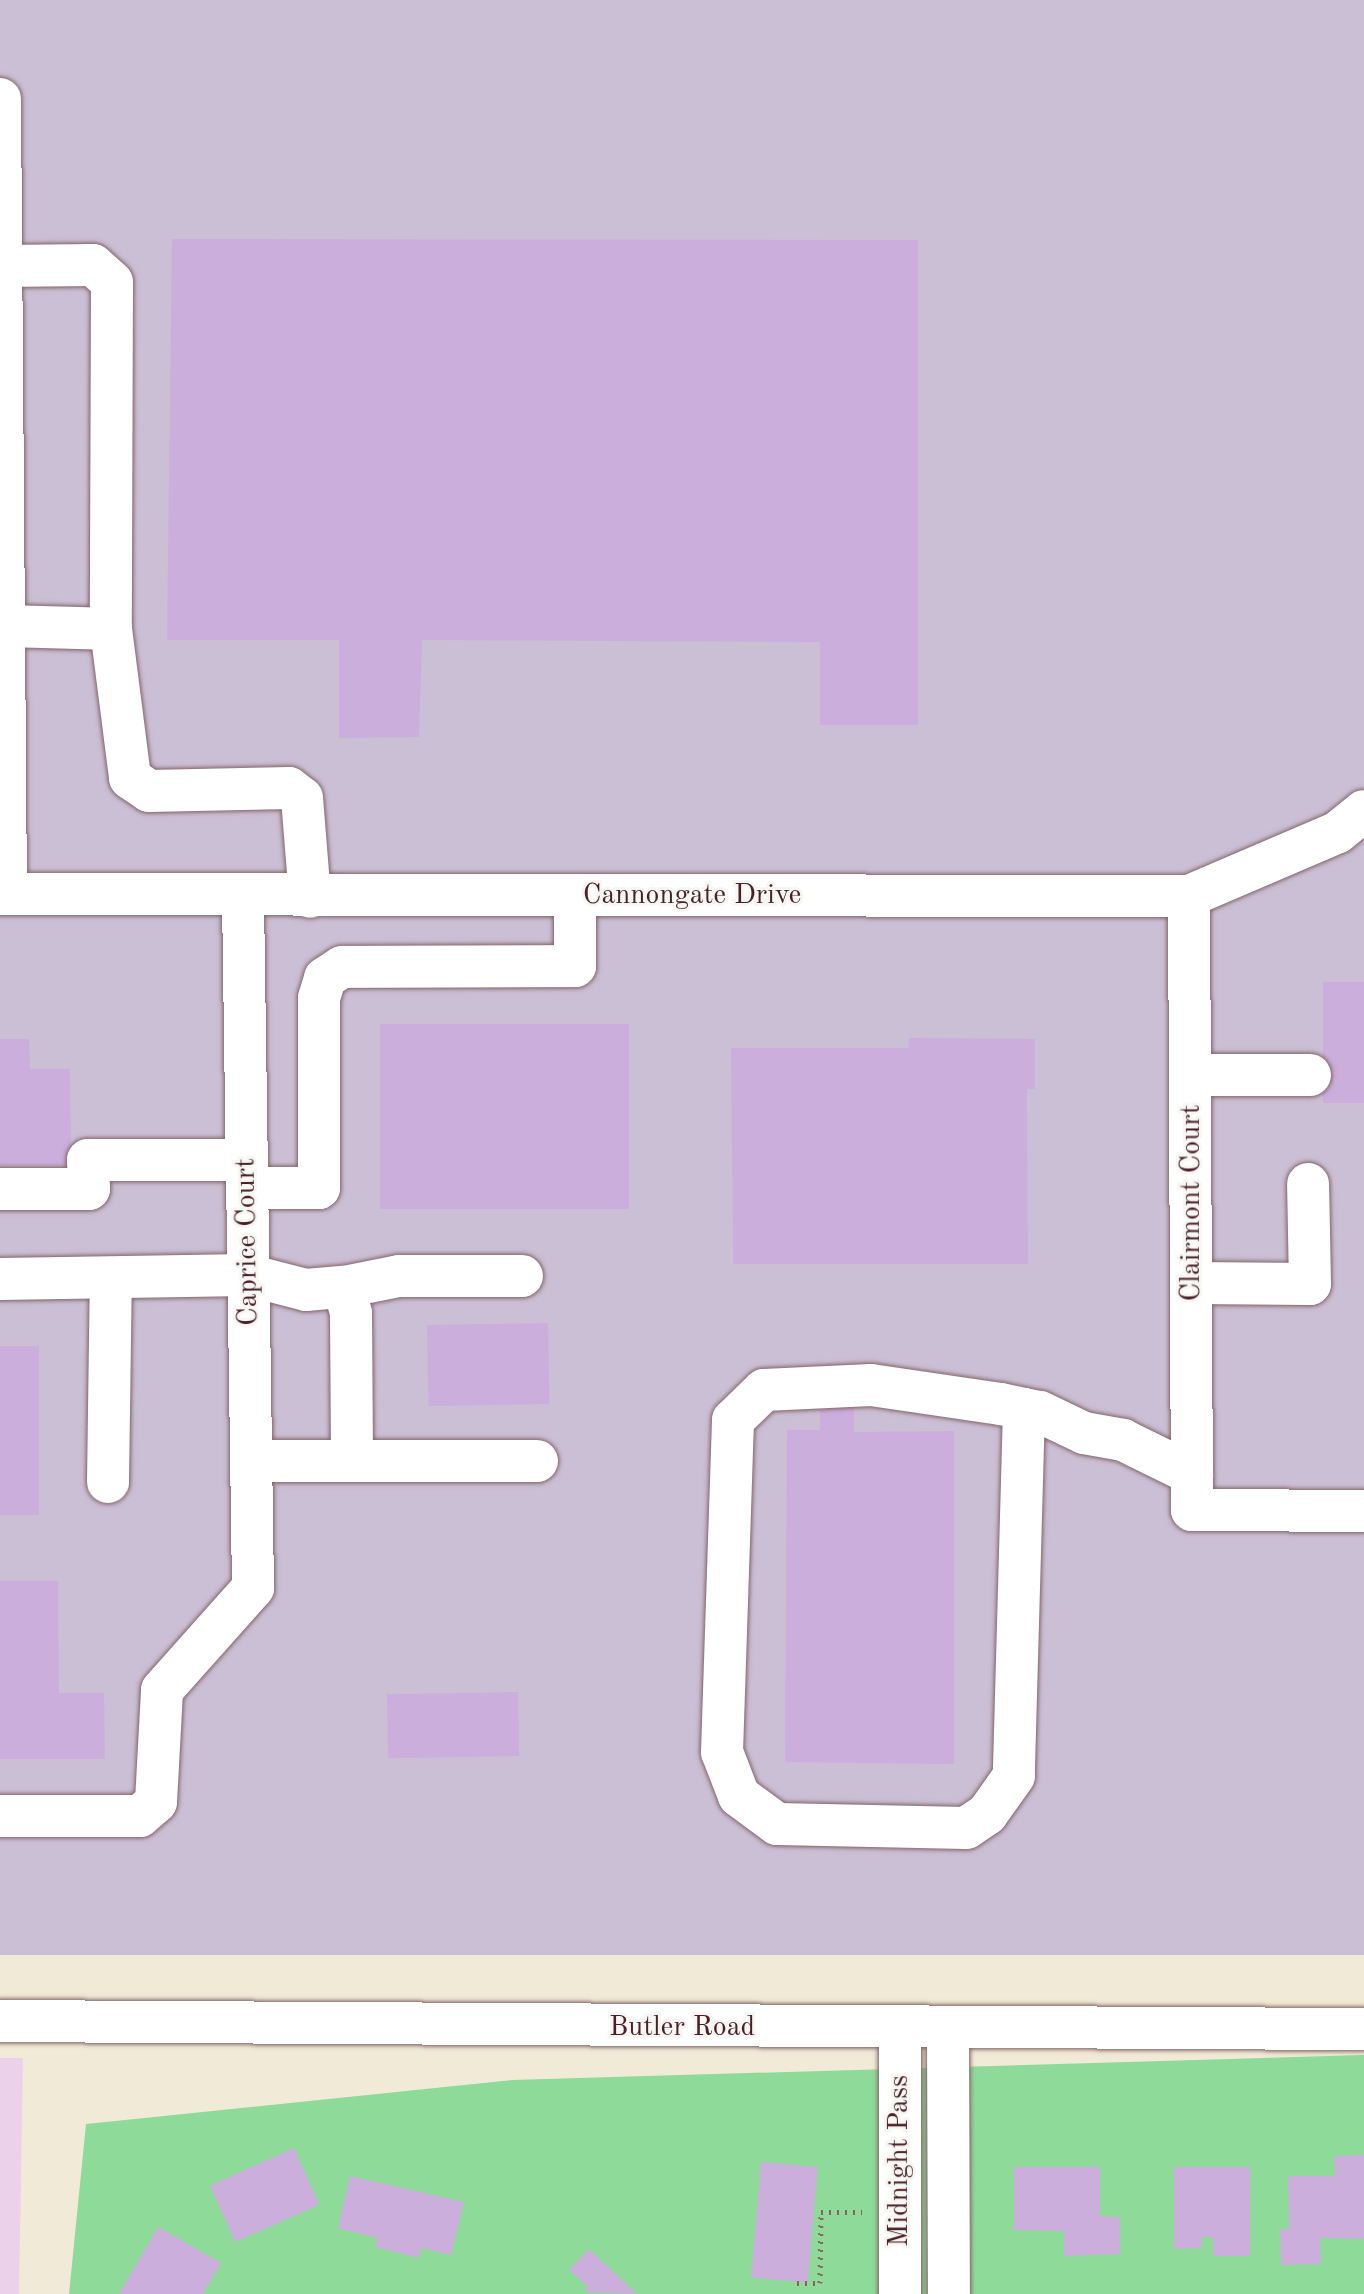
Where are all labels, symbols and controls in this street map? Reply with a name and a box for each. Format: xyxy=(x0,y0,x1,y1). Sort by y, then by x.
street label: Cannongate Drive xyxy=(583,879,801,913)
street label: Clairmont Court xyxy=(1175,1105,1209,1301)
street label: Caprice Court xyxy=(230,1158,266,1326)
street label: Butler Road xyxy=(609,2011,755,2045)
street label: Midnight Pass xyxy=(883,2075,917,2247)

